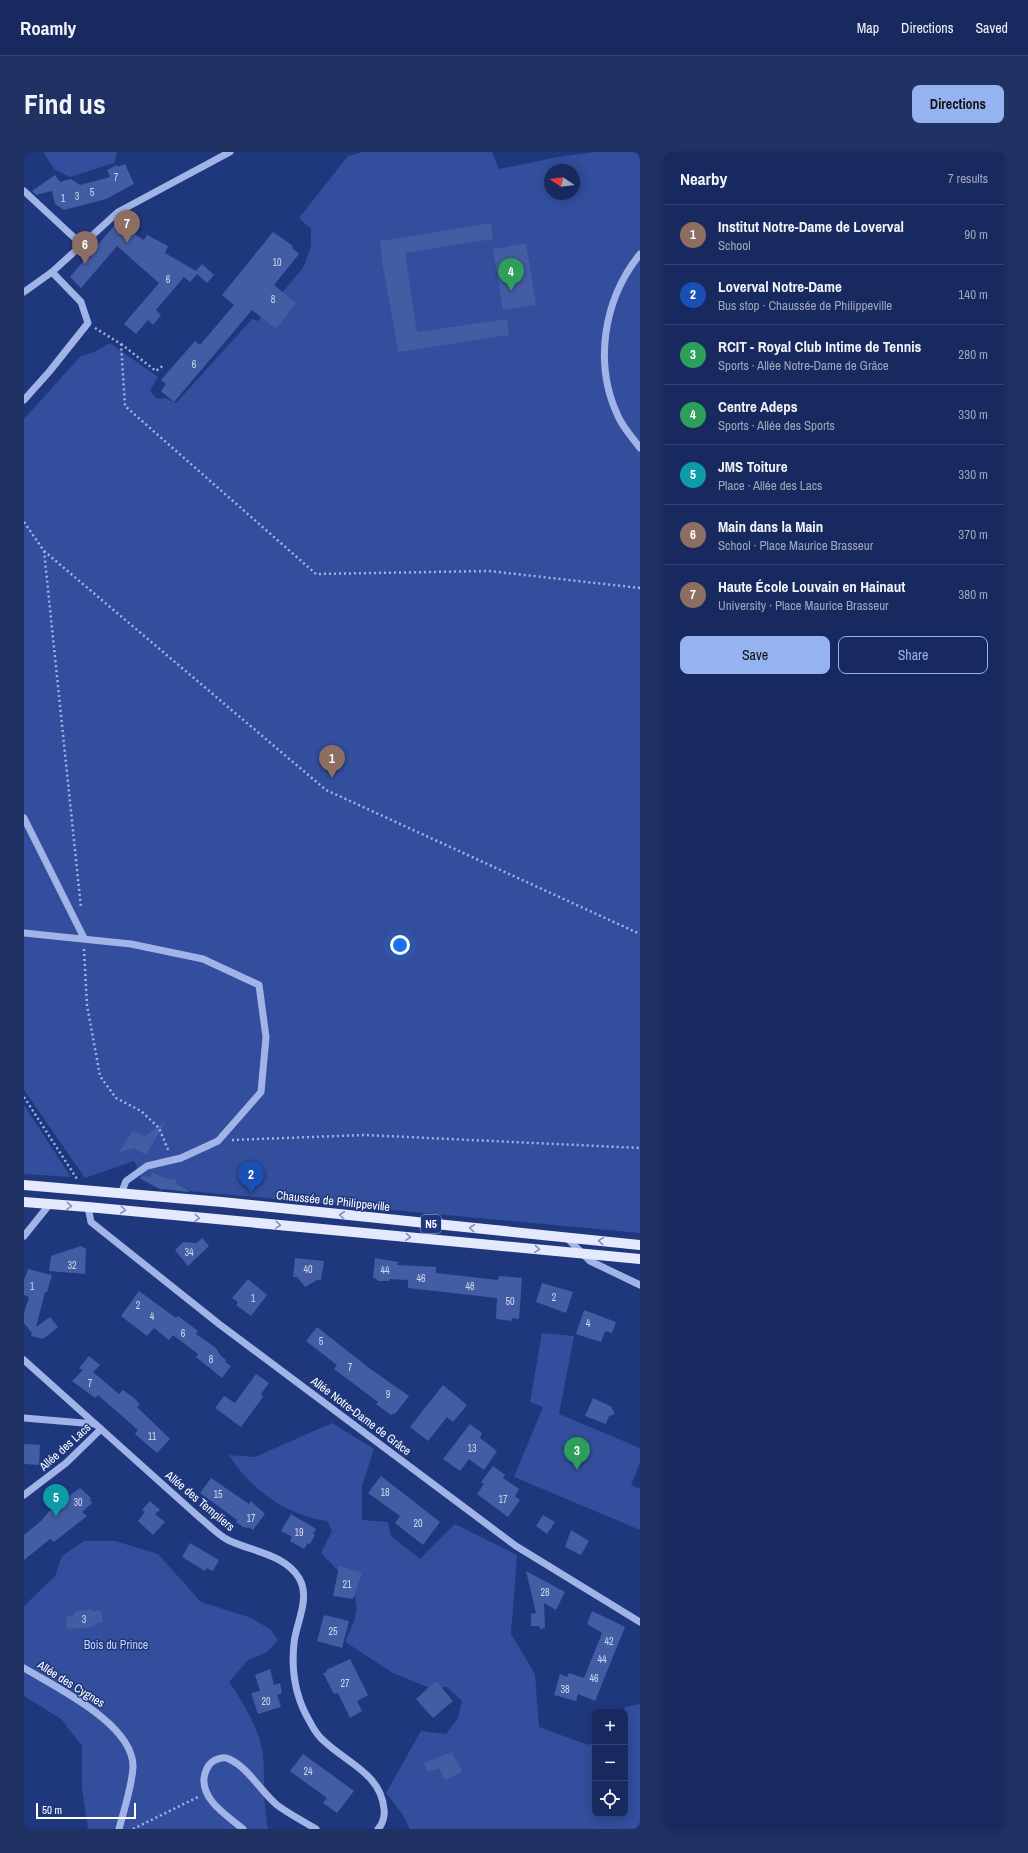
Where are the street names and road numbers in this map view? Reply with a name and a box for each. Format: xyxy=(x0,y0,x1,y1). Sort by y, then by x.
street label: Chaussée de Philippeville xyxy=(275,1187,391,1215)
road number: N5 xyxy=(421,1215,441,1233)
street label: Allée Notre-Dame de Grâce xyxy=(307,1372,414,1459)
street label: Allée des Lacs xyxy=(35,1420,94,1475)
street label: Allée des Templiers xyxy=(161,1467,238,1535)
street label: Allée des Cygnes xyxy=(33,1656,108,1711)

